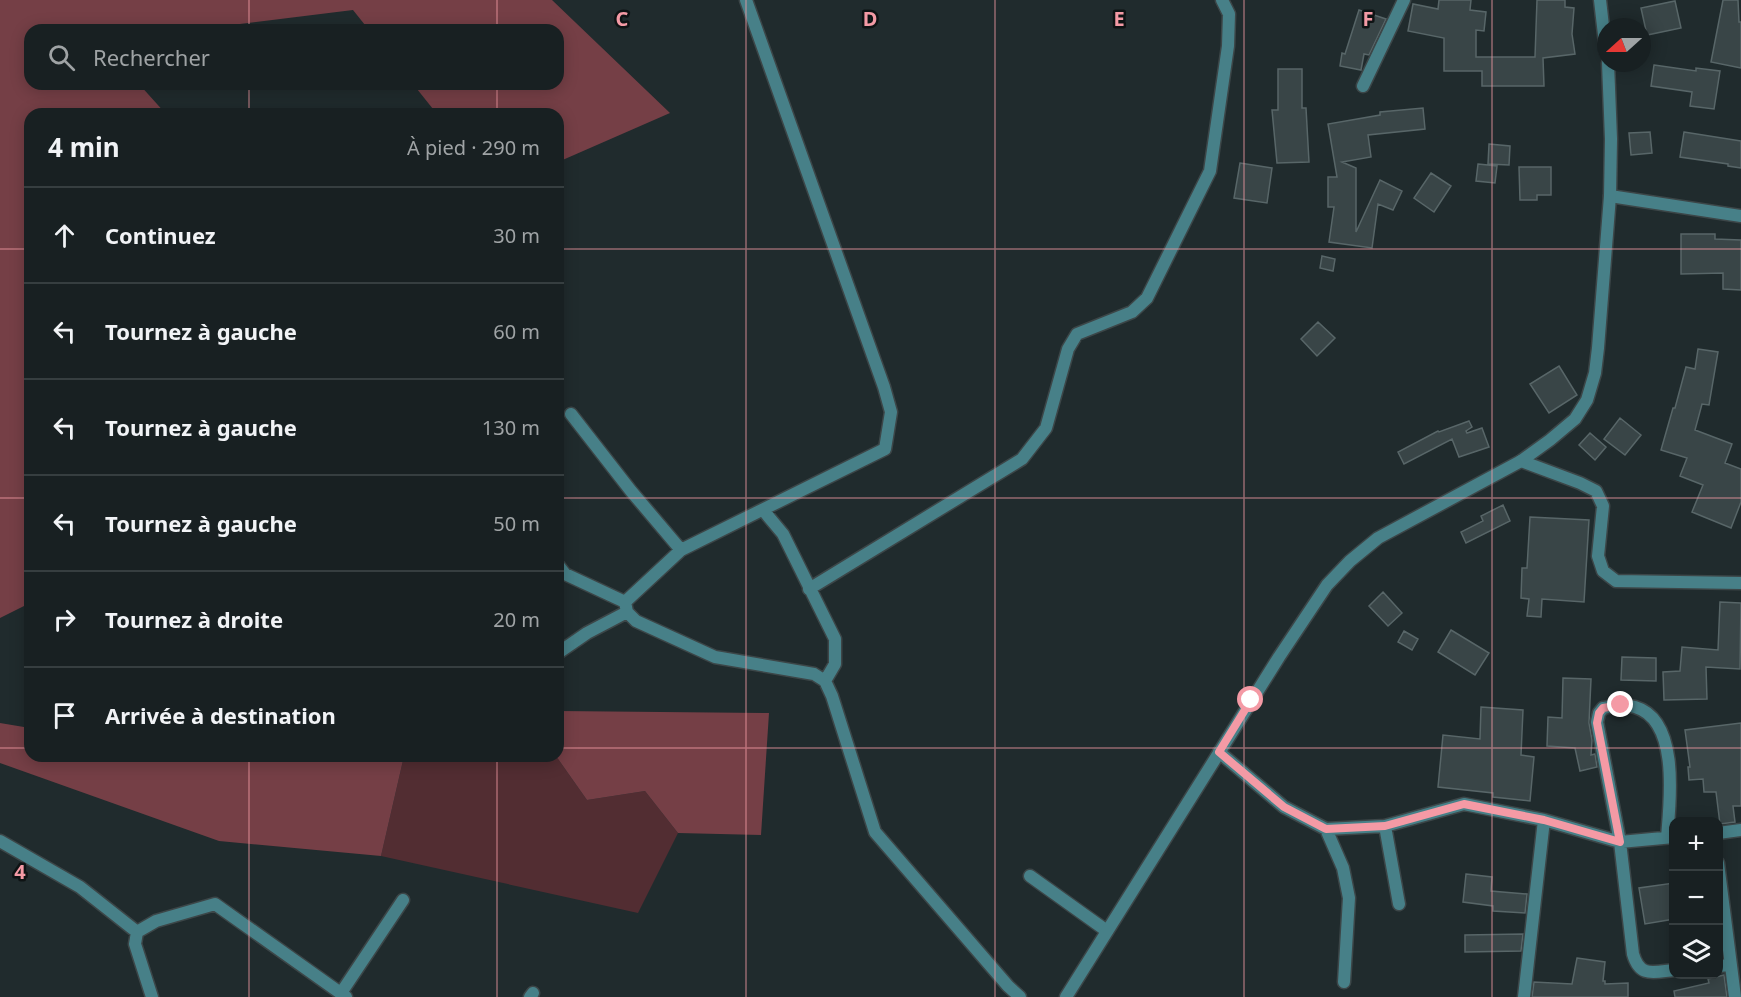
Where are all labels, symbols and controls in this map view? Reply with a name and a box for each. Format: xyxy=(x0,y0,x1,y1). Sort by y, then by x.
text: C xyxy=(616,5,629,32)
text: D xyxy=(863,5,877,32)
text: E xyxy=(1113,5,1125,32)
text: F xyxy=(1363,5,1373,32)
north arrow xyxy=(1597,18,1651,72)
search box xyxy=(24,24,564,90)
icon: search xyxy=(45,41,78,74)
text: Rechercher xyxy=(93,42,210,72)
text: 4 min xyxy=(48,129,120,165)
text: À pied · 290 m xyxy=(407,134,540,161)
icon: ahead xyxy=(48,219,81,252)
text: Continuez xyxy=(105,220,216,250)
text: 30 m xyxy=(493,222,540,249)
icon: left xyxy=(48,315,81,348)
text: Tournez à gauche xyxy=(105,316,297,346)
text: 60 m xyxy=(493,318,540,345)
icon: left xyxy=(48,411,81,444)
text: Tournez à gauche xyxy=(105,412,297,442)
text: 130 m xyxy=(482,414,540,441)
icon: left xyxy=(48,507,81,540)
text: Tournez à gauche xyxy=(105,508,297,538)
text: 50 m xyxy=(493,510,540,537)
icon: right xyxy=(48,603,81,636)
text: Tournez à droite xyxy=(105,604,283,634)
text: 20 m xyxy=(493,606,540,633)
route start xyxy=(1237,686,1263,712)
route end xyxy=(1607,691,1633,717)
icon: arrive xyxy=(48,699,81,732)
text: Arrivée à destination xyxy=(105,700,336,730)
map controls xyxy=(1669,817,1723,979)
button: + xyxy=(1669,817,1723,871)
text: 4 xyxy=(14,858,26,885)
button: − xyxy=(1669,871,1723,925)
button: layers xyxy=(1669,925,1723,979)

